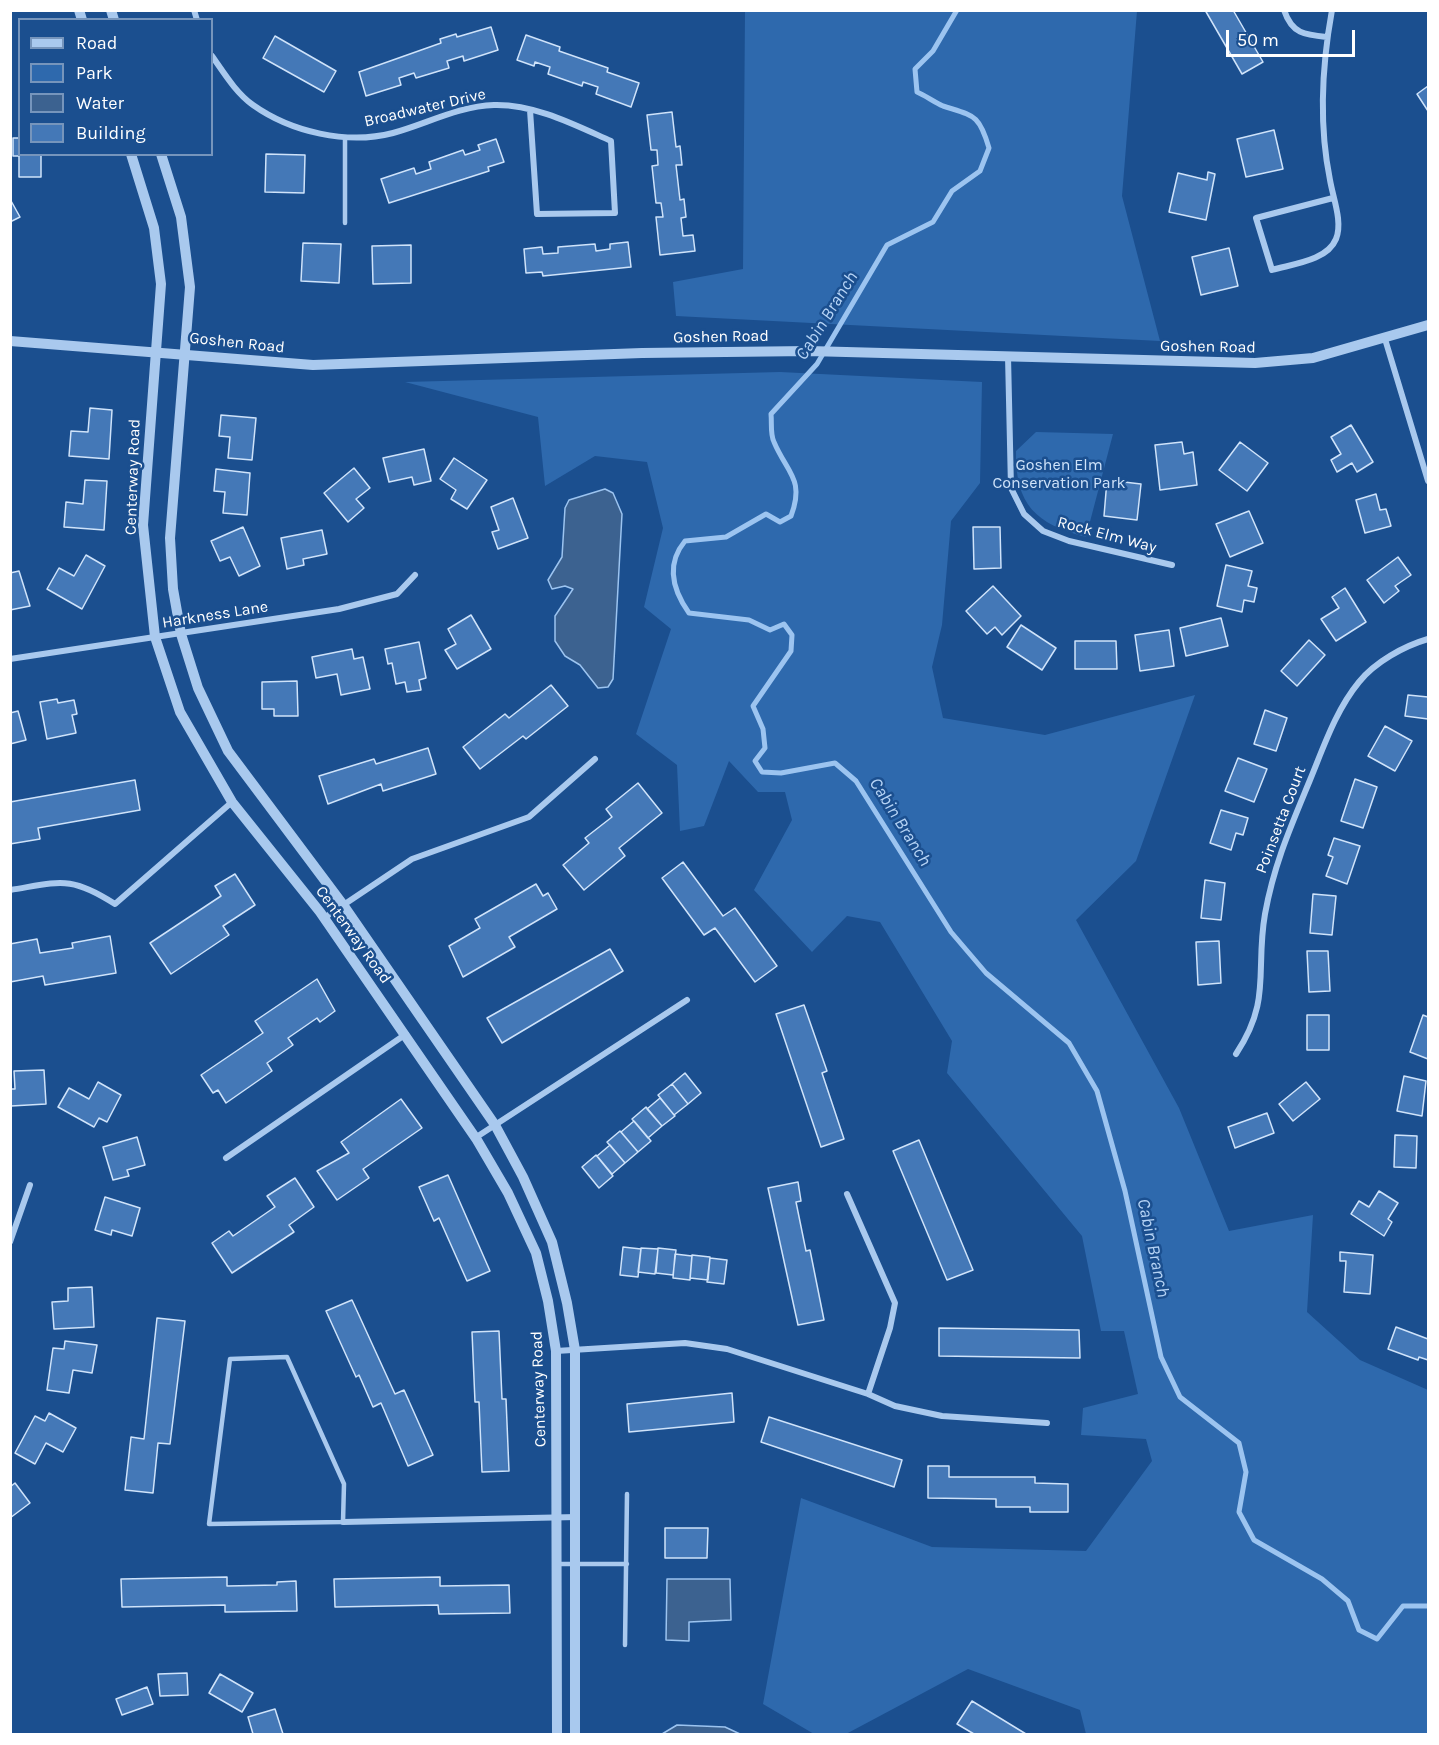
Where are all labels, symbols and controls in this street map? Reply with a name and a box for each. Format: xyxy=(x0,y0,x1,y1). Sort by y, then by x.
legend xyxy=(18,18,213,156)
scale bar xyxy=(1229,18,1358,56)
text: 50 m xyxy=(1237,29,1279,51)
text: Road xyxy=(76,32,117,54)
text: Park xyxy=(76,62,113,84)
street label: Broadwater Drive xyxy=(362,85,488,131)
text: Water xyxy=(76,92,124,114)
text: Building xyxy=(76,122,146,144)
water label: Cabin Branch xyxy=(791,268,863,364)
street label: Goshen Road xyxy=(673,327,769,347)
street label: Goshen Road xyxy=(188,328,286,358)
street label: Goshen Road xyxy=(1160,337,1256,357)
street label: Centerway Road xyxy=(121,419,145,535)
park label: Goshen Elm Conservation Park xyxy=(993,455,1125,493)
street label: Rock Elm Way xyxy=(1055,513,1159,557)
street label: Harkness Lane xyxy=(161,597,269,633)
street label: Poinsetta Court xyxy=(1252,764,1310,876)
water label: Cabin Branch xyxy=(864,774,936,870)
street label: Centerway Road xyxy=(311,882,395,988)
water label: Cabin Branch xyxy=(1132,1197,1174,1299)
street label: Centerway Road xyxy=(527,1331,551,1447)

